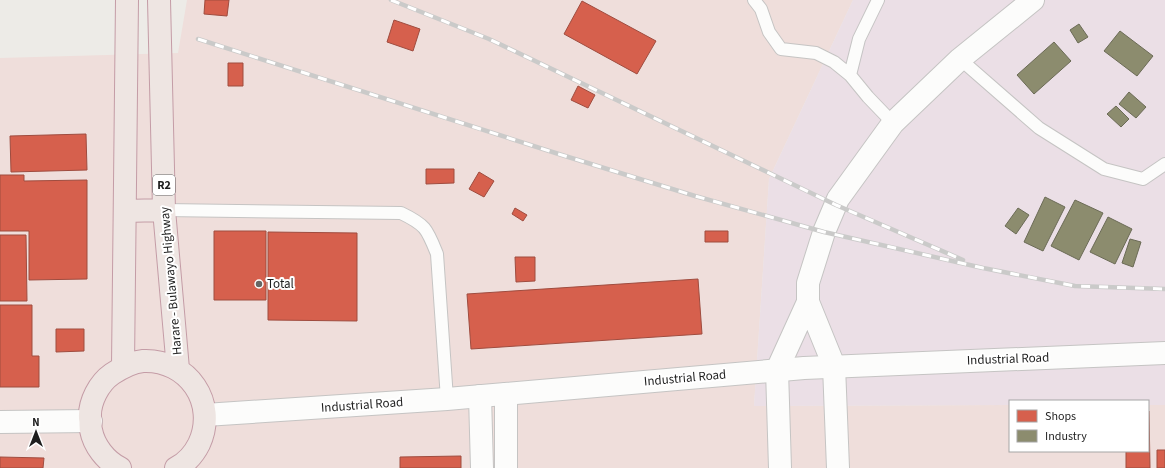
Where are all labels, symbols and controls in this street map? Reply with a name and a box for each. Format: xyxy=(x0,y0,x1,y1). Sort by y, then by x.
road number: R2 xyxy=(153,175,175,195)
street label: Harare - Bulawayo Highway xyxy=(156,206,186,356)
place label: Total xyxy=(267,275,294,293)
marker: Total xyxy=(254,279,264,289)
street label: Industrial Road xyxy=(966,349,1050,369)
street label: Industrial Road xyxy=(643,365,727,391)
street label: Industrial Road xyxy=(320,393,404,417)
legend xyxy=(1009,400,1149,452)
text: Shops xyxy=(1045,408,1076,425)
north arrow xyxy=(16,412,56,452)
text: N xyxy=(32,415,40,430)
text: Industry xyxy=(1045,428,1087,445)

